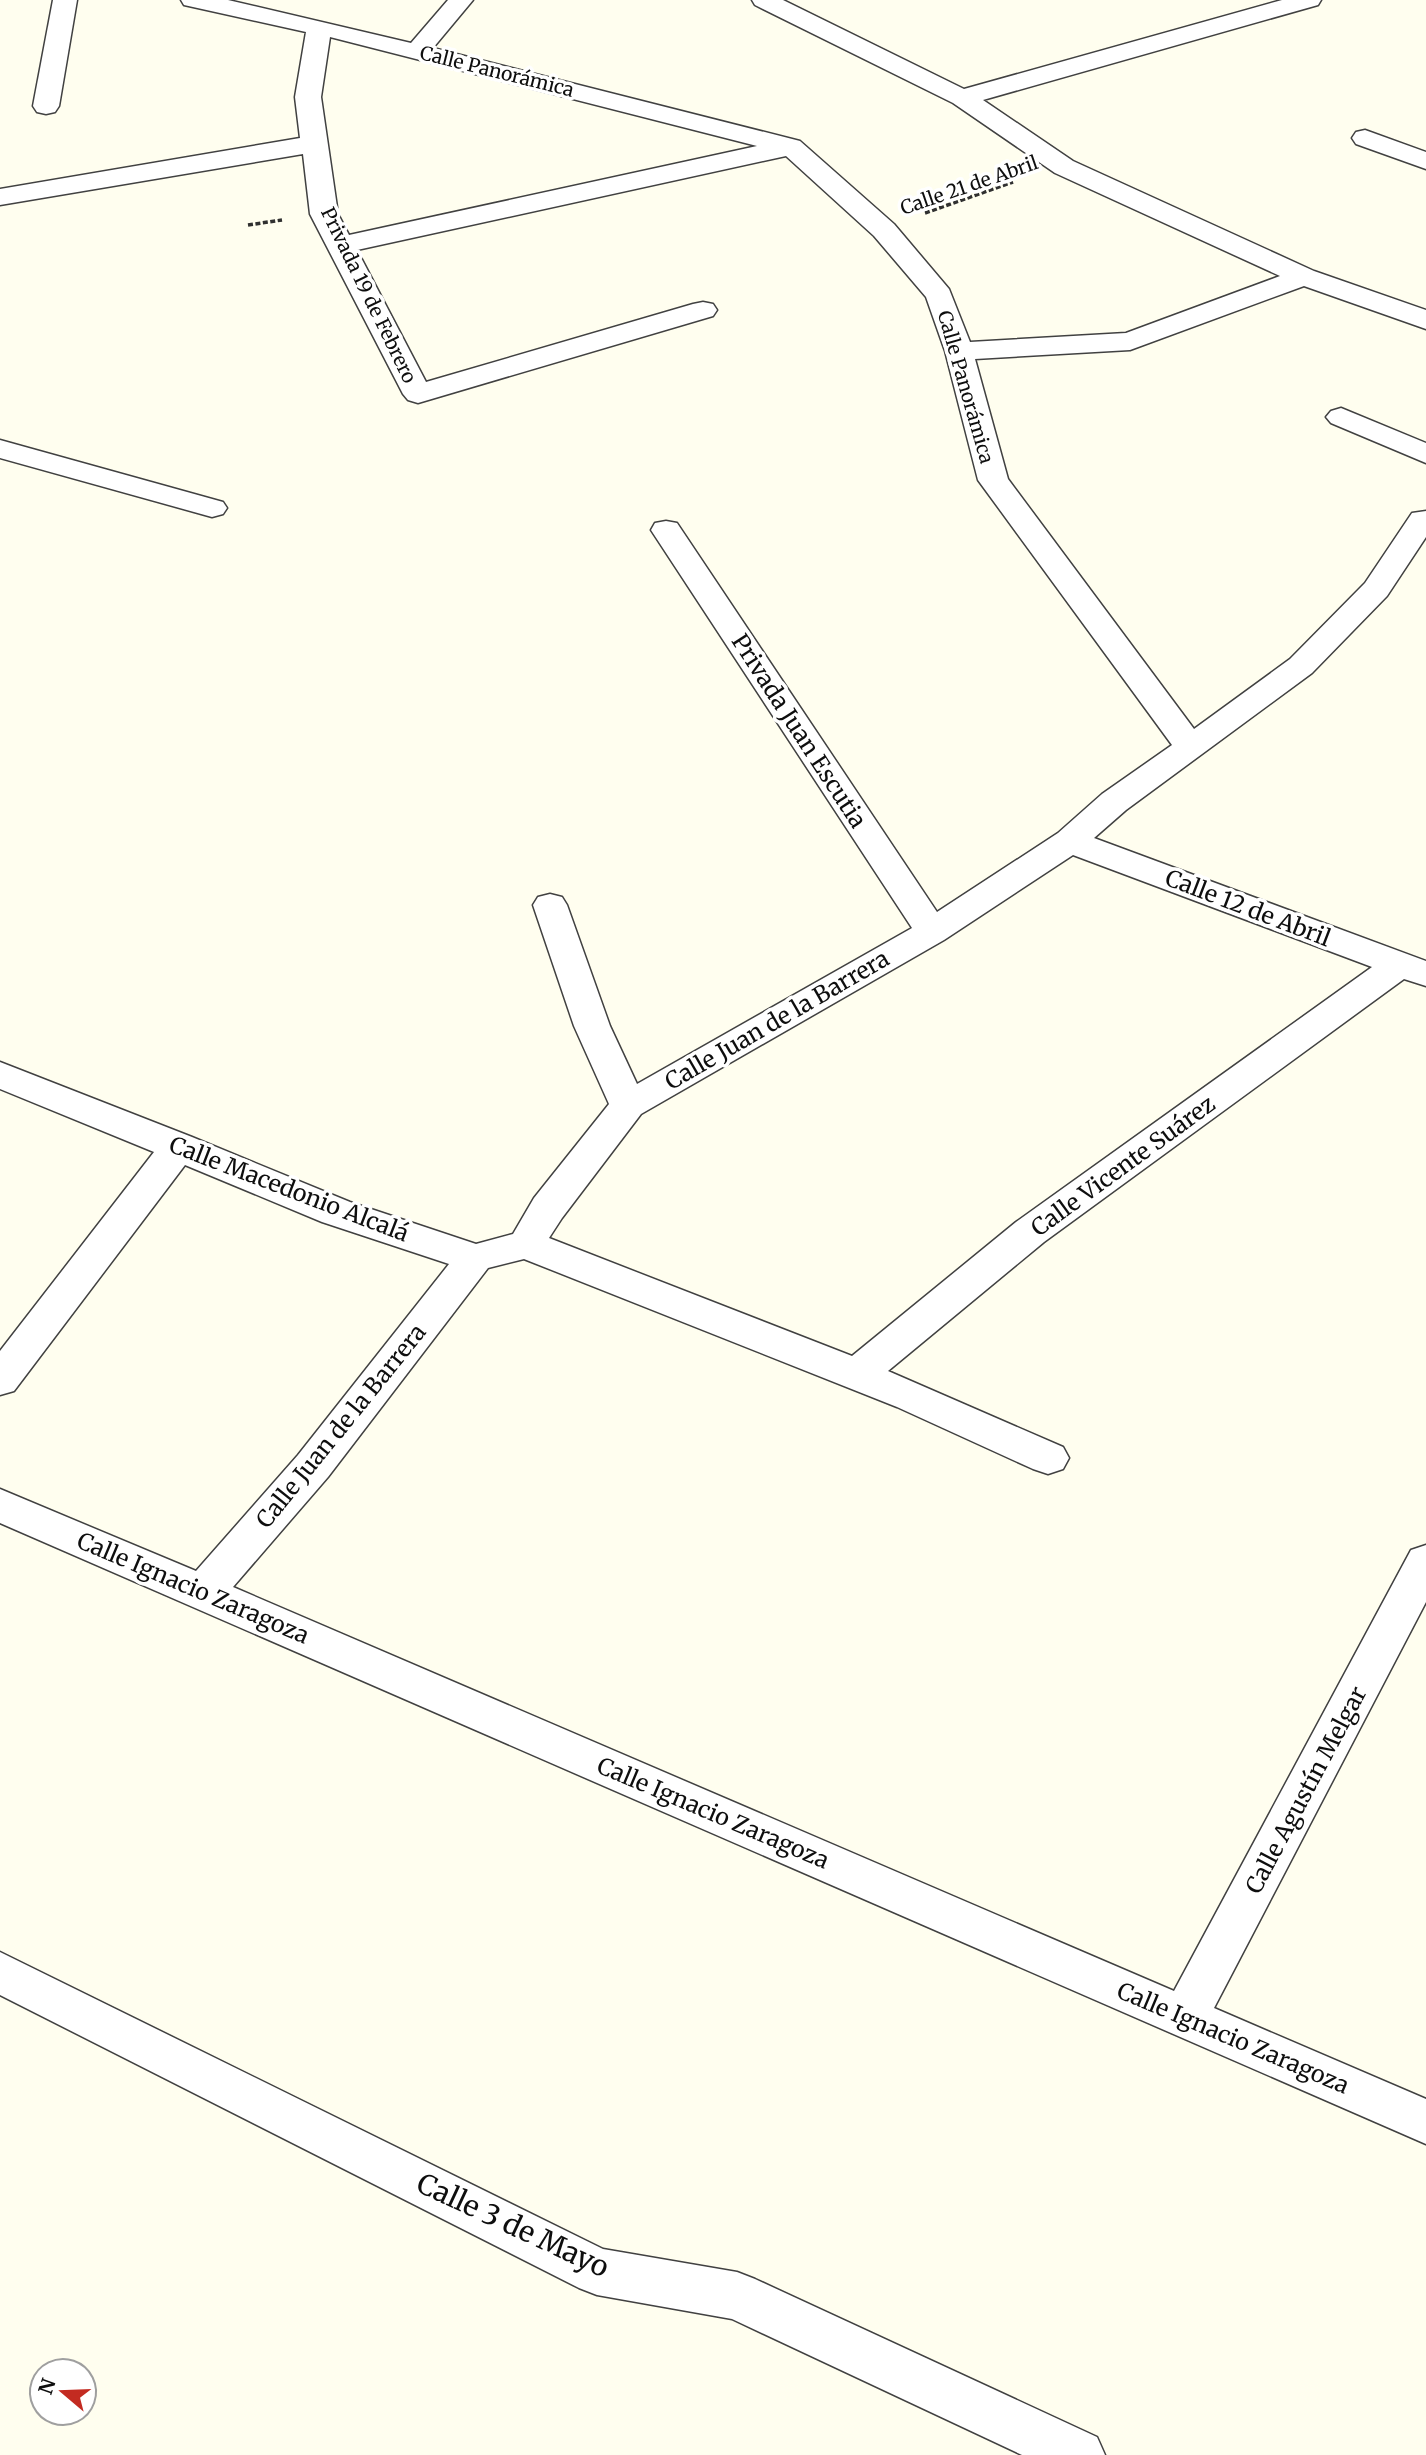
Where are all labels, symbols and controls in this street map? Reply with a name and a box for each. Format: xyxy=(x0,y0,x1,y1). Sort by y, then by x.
street label: Calle Panorámica xyxy=(417,40,577,102)
street label: Calle 21 de Abril xyxy=(897,150,1041,220)
street label: Privada 19 de Febrero xyxy=(316,203,422,387)
street label: Calle Panorámica xyxy=(933,308,999,466)
street label: Privada Juan Escutia xyxy=(726,628,873,833)
street label: Calle 12 de Abril xyxy=(1161,863,1335,952)
street label: Calle Juan de la Barrera xyxy=(660,944,894,1096)
street label: Calle Vicente Suárez xyxy=(1025,1089,1220,1242)
street label: Calle Macedonio Alcalá xyxy=(165,1129,413,1248)
street label: Calle Juan de la Barrera xyxy=(249,1318,432,1533)
street label: Calle Ignacio Zaragoza xyxy=(73,1525,314,1650)
street label: Calle Agustín Melgar xyxy=(1239,1681,1372,1898)
street label: Calle Ignacio Zaragoza xyxy=(593,1750,834,1875)
street label: Calle Ignacio Zaragoza xyxy=(1113,1975,1354,2100)
street label: Calle 3 de Mayo xyxy=(411,2165,615,2285)
north arrow xyxy=(28,2357,98,2427)
text: N xyxy=(33,2375,61,2397)

